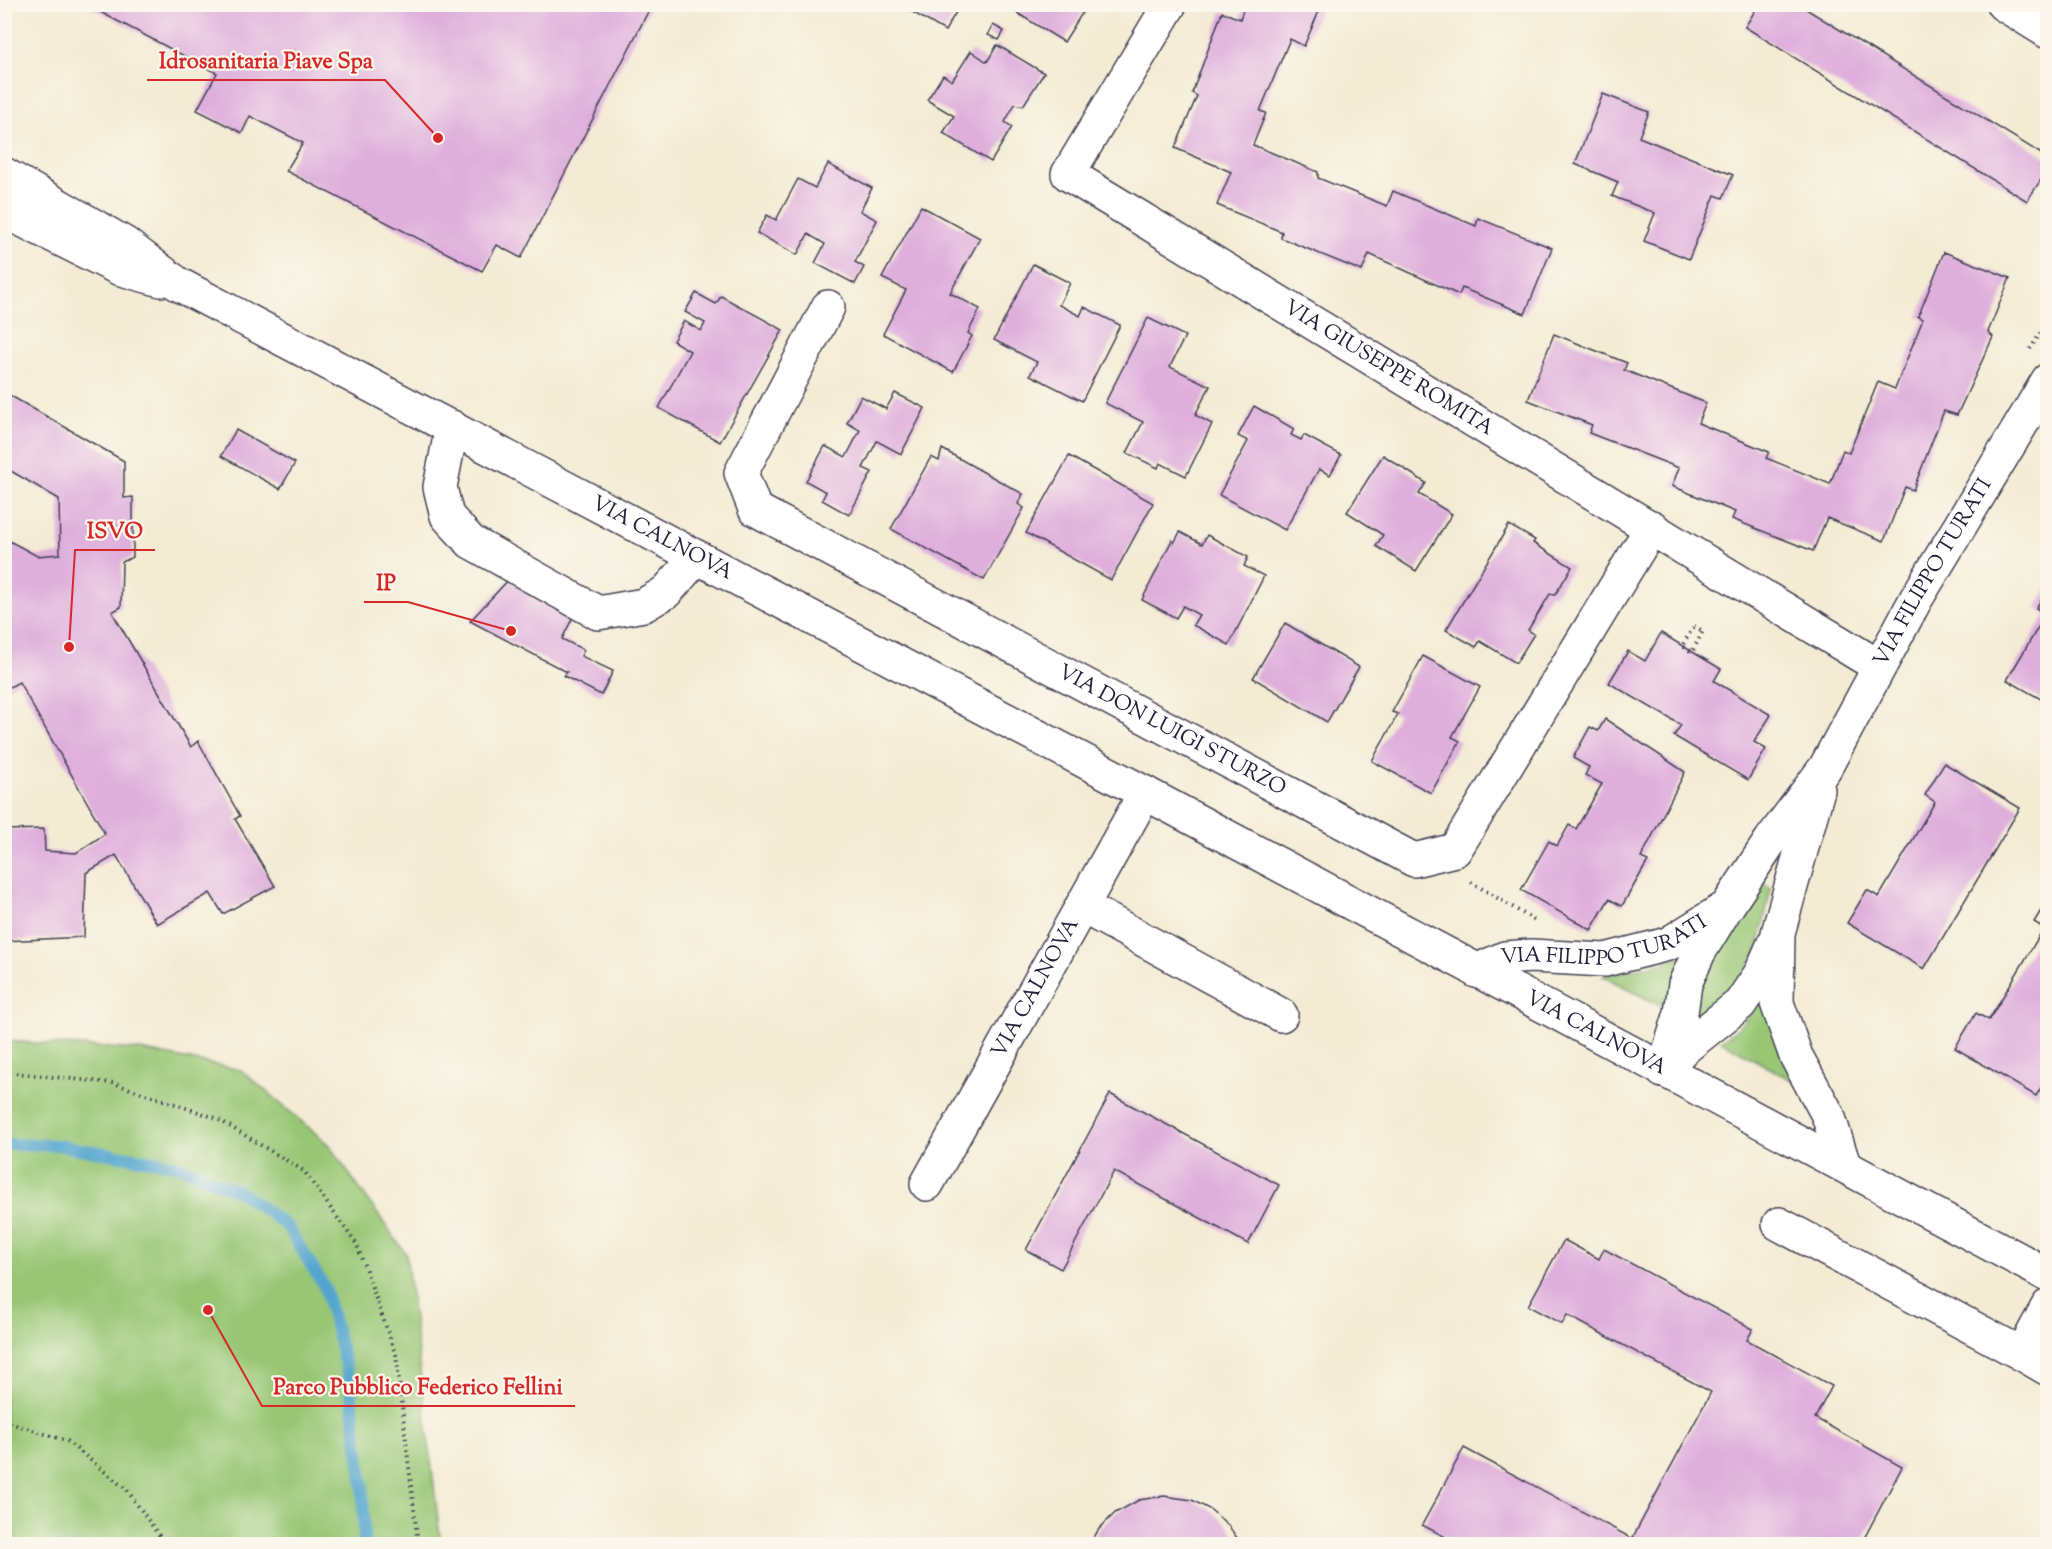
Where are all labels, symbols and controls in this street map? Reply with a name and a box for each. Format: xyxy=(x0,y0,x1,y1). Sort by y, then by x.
callout: Idrosanitaria Piave Spa xyxy=(147,40,385,80)
text: Idrosanitaria Piave Spa xyxy=(159,47,374,79)
street label: VIA GIUSEPPE ROMITA xyxy=(1278,293,1499,444)
street label: VIA FILIPPO TURATI xyxy=(1867,473,2000,673)
street label: VIA CALNOVA xyxy=(586,489,738,588)
callout: ISVO xyxy=(75,510,155,550)
text: ISVO xyxy=(87,517,143,549)
callout: IP xyxy=(364,562,408,602)
text: IP xyxy=(376,569,396,601)
street label: VIA DON LUIGI STURZO xyxy=(1052,658,1291,804)
street label: VIA FILIPPO TURATI xyxy=(1499,908,1713,975)
street label: VIA CALNOVA xyxy=(985,913,1087,1064)
street label: VIA CALNOVA xyxy=(1520,984,1672,1084)
callout: Parco Pubblico Federico Fellini xyxy=(262,1366,575,1406)
text: Parco Pubblico Federico Fellini xyxy=(273,1373,563,1405)

